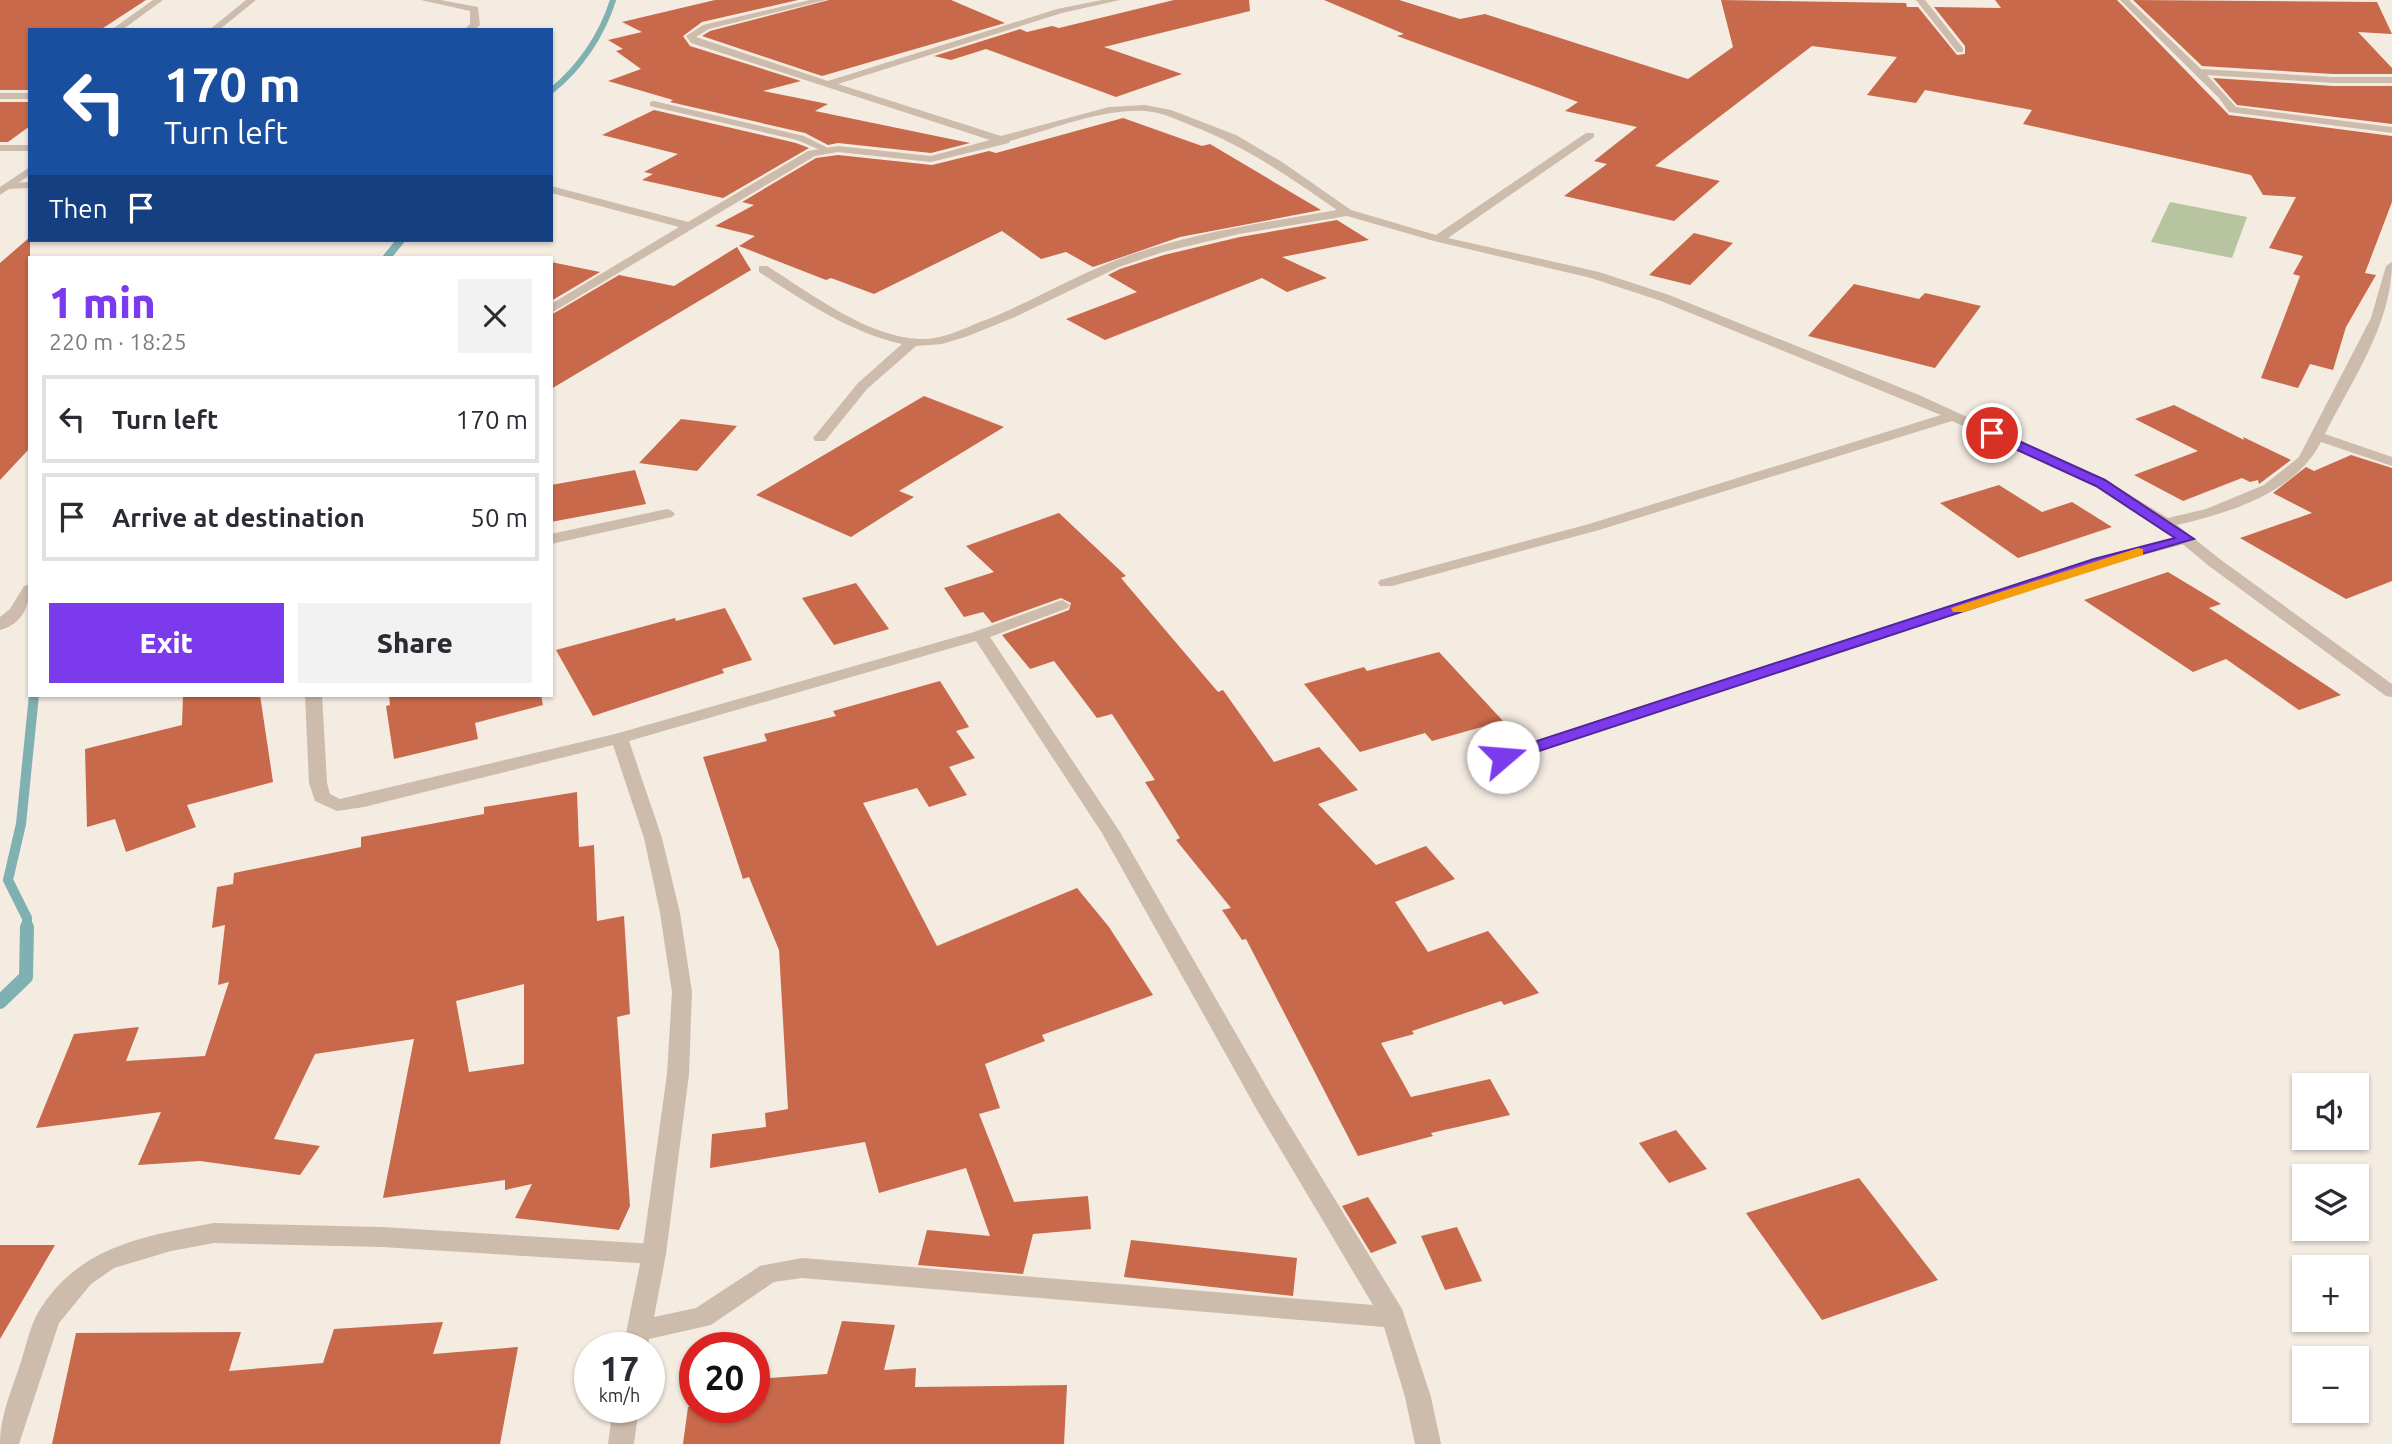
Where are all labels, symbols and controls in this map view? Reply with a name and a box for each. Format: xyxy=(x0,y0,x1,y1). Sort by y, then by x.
icon: left xyxy=(49,56,140,147)
text: 170 m xyxy=(164,56,301,111)
text: Turn left xyxy=(164,114,288,150)
icon: arrive xyxy=(122,189,160,227)
text: Then xyxy=(49,194,108,223)
text: 1 min xyxy=(49,279,156,326)
button: close xyxy=(458,279,532,353)
text: 220 m · 18:25 xyxy=(49,329,187,354)
icon: left xyxy=(53,400,91,438)
pin xyxy=(1962,403,2022,463)
text: Turn left xyxy=(112,405,218,434)
text: 170 m xyxy=(456,405,528,434)
icon: arrive xyxy=(1973,414,2011,452)
icon: arrive xyxy=(53,498,91,536)
text: Arrive at destination xyxy=(112,503,365,532)
text: 50 m xyxy=(470,503,528,532)
button: Exit xyxy=(49,603,284,683)
button: Share xyxy=(298,603,532,683)
position arrow xyxy=(1466,720,1540,794)
map controls xyxy=(2292,1073,2369,1423)
button: sound xyxy=(2292,1073,2369,1150)
button: layers xyxy=(2292,1164,2369,1241)
button: + xyxy=(2292,1255,2369,1332)
speed limit sign: 20 xyxy=(679,1332,770,1423)
button: − xyxy=(2292,1346,2369,1423)
text: 17 xyxy=(600,1348,639,1388)
text: km/h xyxy=(599,1385,640,1405)

